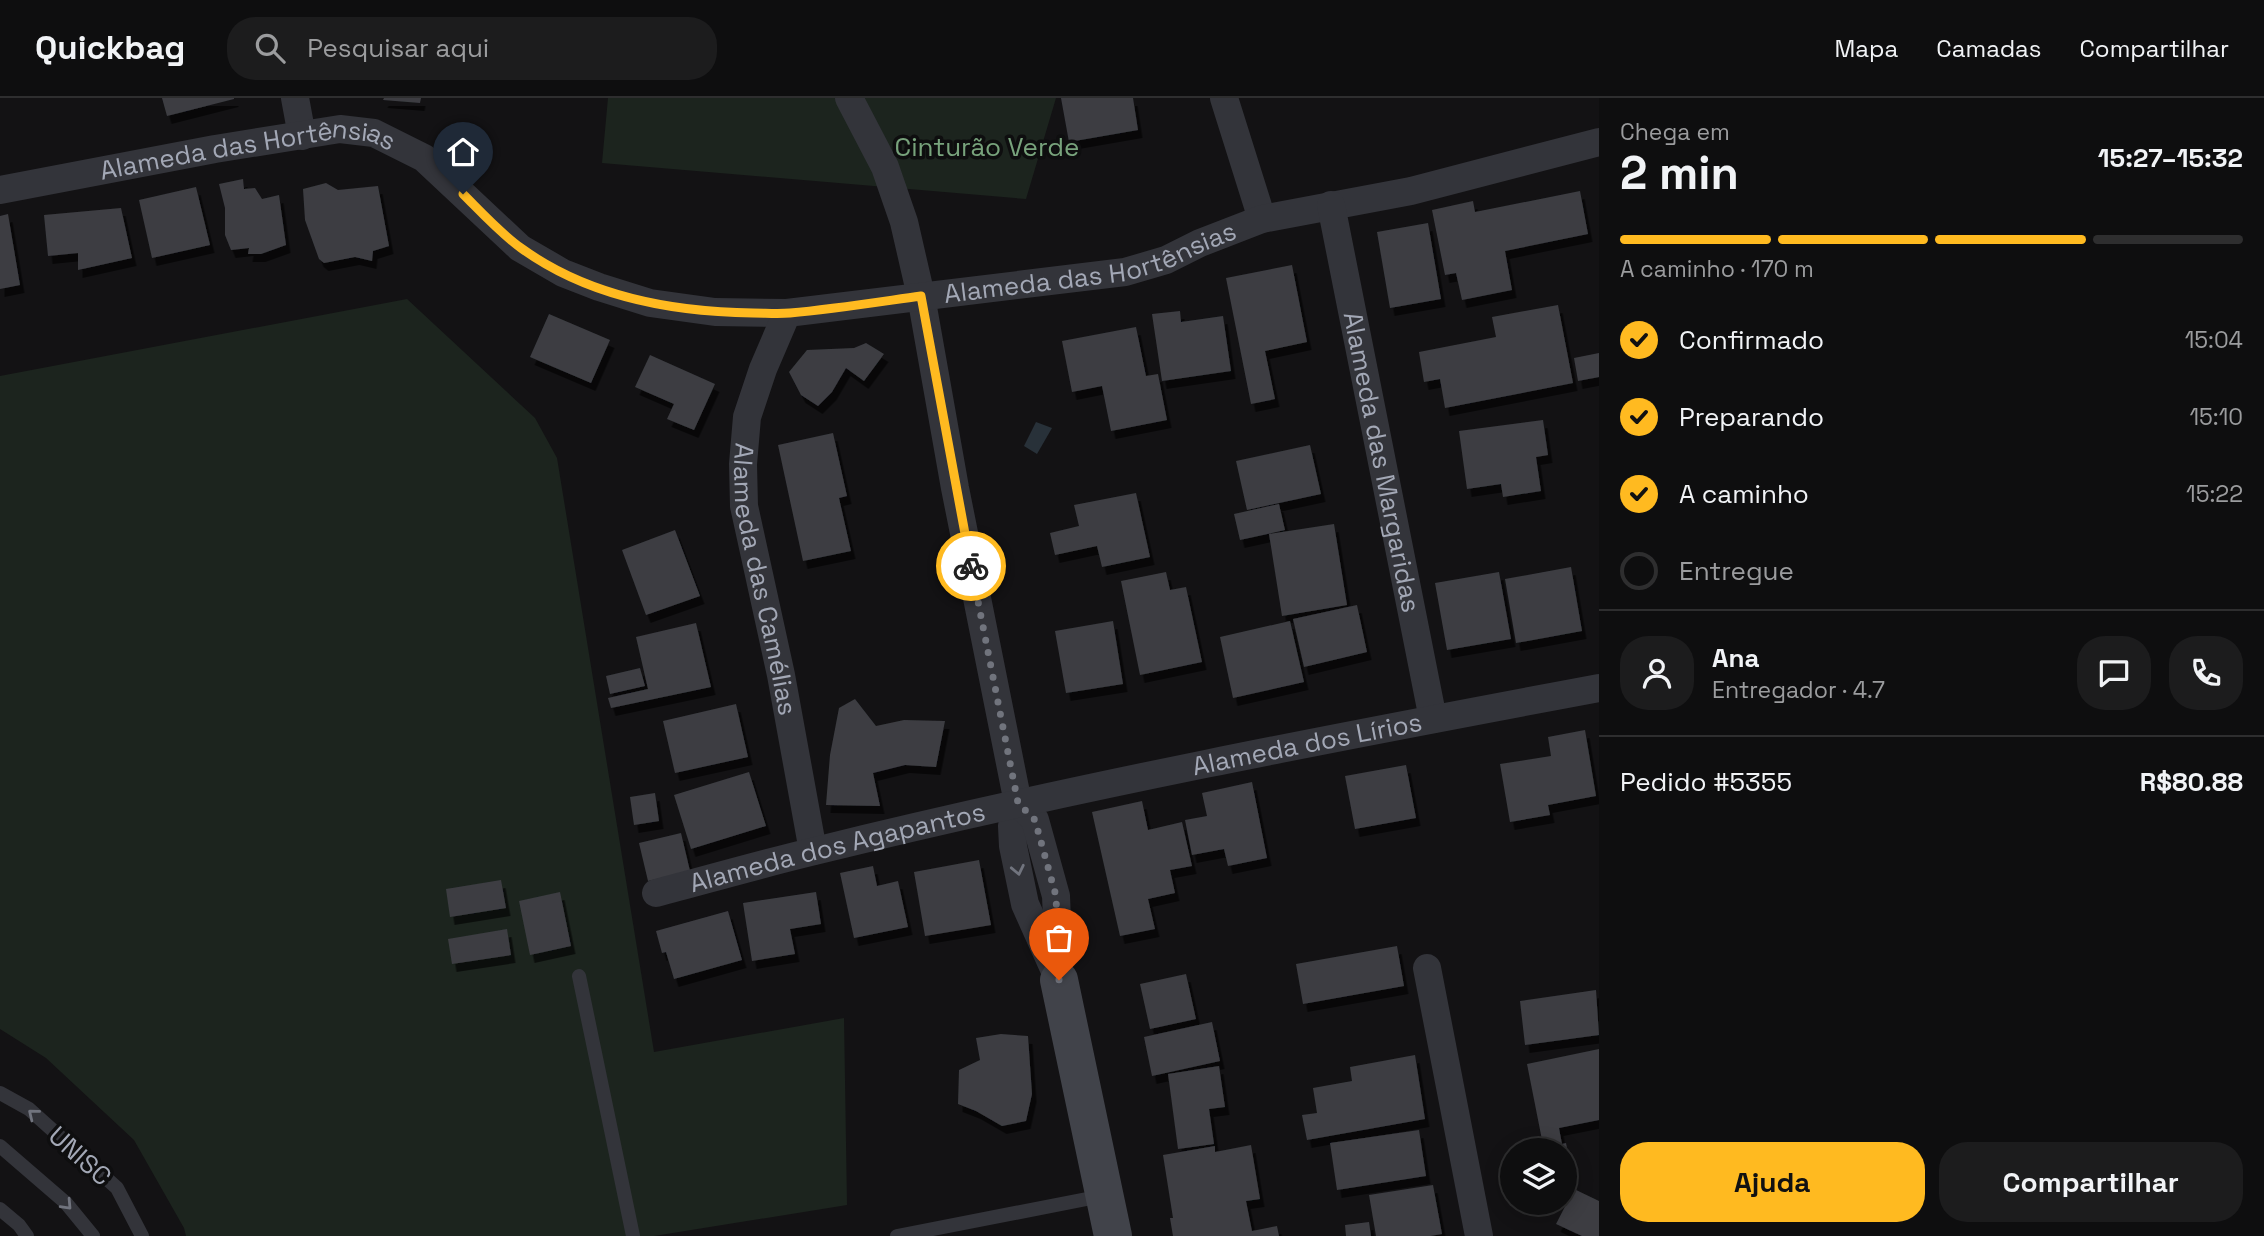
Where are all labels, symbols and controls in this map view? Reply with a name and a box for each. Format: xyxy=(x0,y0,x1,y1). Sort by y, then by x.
search box xyxy=(227,17,717,80)
text: Quickbag xyxy=(35,27,185,69)
icon: search xyxy=(251,29,289,67)
text: Pesquisar aqui xyxy=(307,31,489,65)
text: Mapa xyxy=(1834,33,1898,64)
text: Camadas xyxy=(1936,33,2041,64)
text: Compartilhar xyxy=(2079,33,2229,64)
street label: Alameda das Hortênsias xyxy=(97,111,402,188)
text: Chega em xyxy=(1620,117,1730,147)
pin xyxy=(433,122,493,194)
park label: Cinturão Verde xyxy=(895,130,1079,164)
icon: home xyxy=(444,133,482,171)
text: 15:27–15:32 xyxy=(2098,141,2243,175)
text: 2 min xyxy=(1620,144,1739,202)
street label: Alameda das Hortênsias xyxy=(942,214,1241,311)
text: A caminho · 170 m xyxy=(1620,254,1814,284)
street label: Alameda das Margaridas xyxy=(1336,309,1428,615)
icon: check xyxy=(1620,321,1658,359)
text: Confirmado xyxy=(1679,323,1824,357)
text: 15:04 xyxy=(2185,325,2243,355)
icon: check xyxy=(1620,398,1658,436)
text: Preparando xyxy=(1679,400,1824,434)
text: 15:10 xyxy=(2189,402,2243,432)
street label: Alameda das Camélias xyxy=(726,442,805,718)
icon: check xyxy=(1620,475,1658,513)
text: A caminho xyxy=(1679,477,1809,511)
text: 15:22 xyxy=(2186,479,2243,509)
courier xyxy=(936,531,1006,601)
icon: bike xyxy=(952,547,990,585)
text: Entregue xyxy=(1679,554,1794,588)
button: person xyxy=(1620,636,1694,710)
button: chat xyxy=(2077,636,2151,710)
button: phone xyxy=(2169,636,2243,710)
text: Ana xyxy=(1712,641,1760,675)
text: Entregador · 4.7 xyxy=(1712,675,1885,705)
street label: Alameda dos Lírios xyxy=(1189,705,1425,783)
text: Pedido #5355 xyxy=(1620,765,1792,799)
text: R$80.88 xyxy=(2140,765,2243,799)
street label: Alameda dos Agapantos xyxy=(686,794,988,900)
one-way arrow xyxy=(1009,864,1024,876)
pin xyxy=(1029,908,1089,980)
icon: bag xyxy=(1040,919,1078,957)
one-way arrow xyxy=(28,1109,40,1122)
street label: UNISC xyxy=(41,1119,119,1193)
map controls xyxy=(1500,1138,1577,1215)
button: layers xyxy=(1500,1138,1577,1215)
button: Ajuda xyxy=(1620,1142,1925,1222)
button: Compartilhar xyxy=(1939,1142,2243,1222)
one-way arrow xyxy=(59,1197,71,1210)

